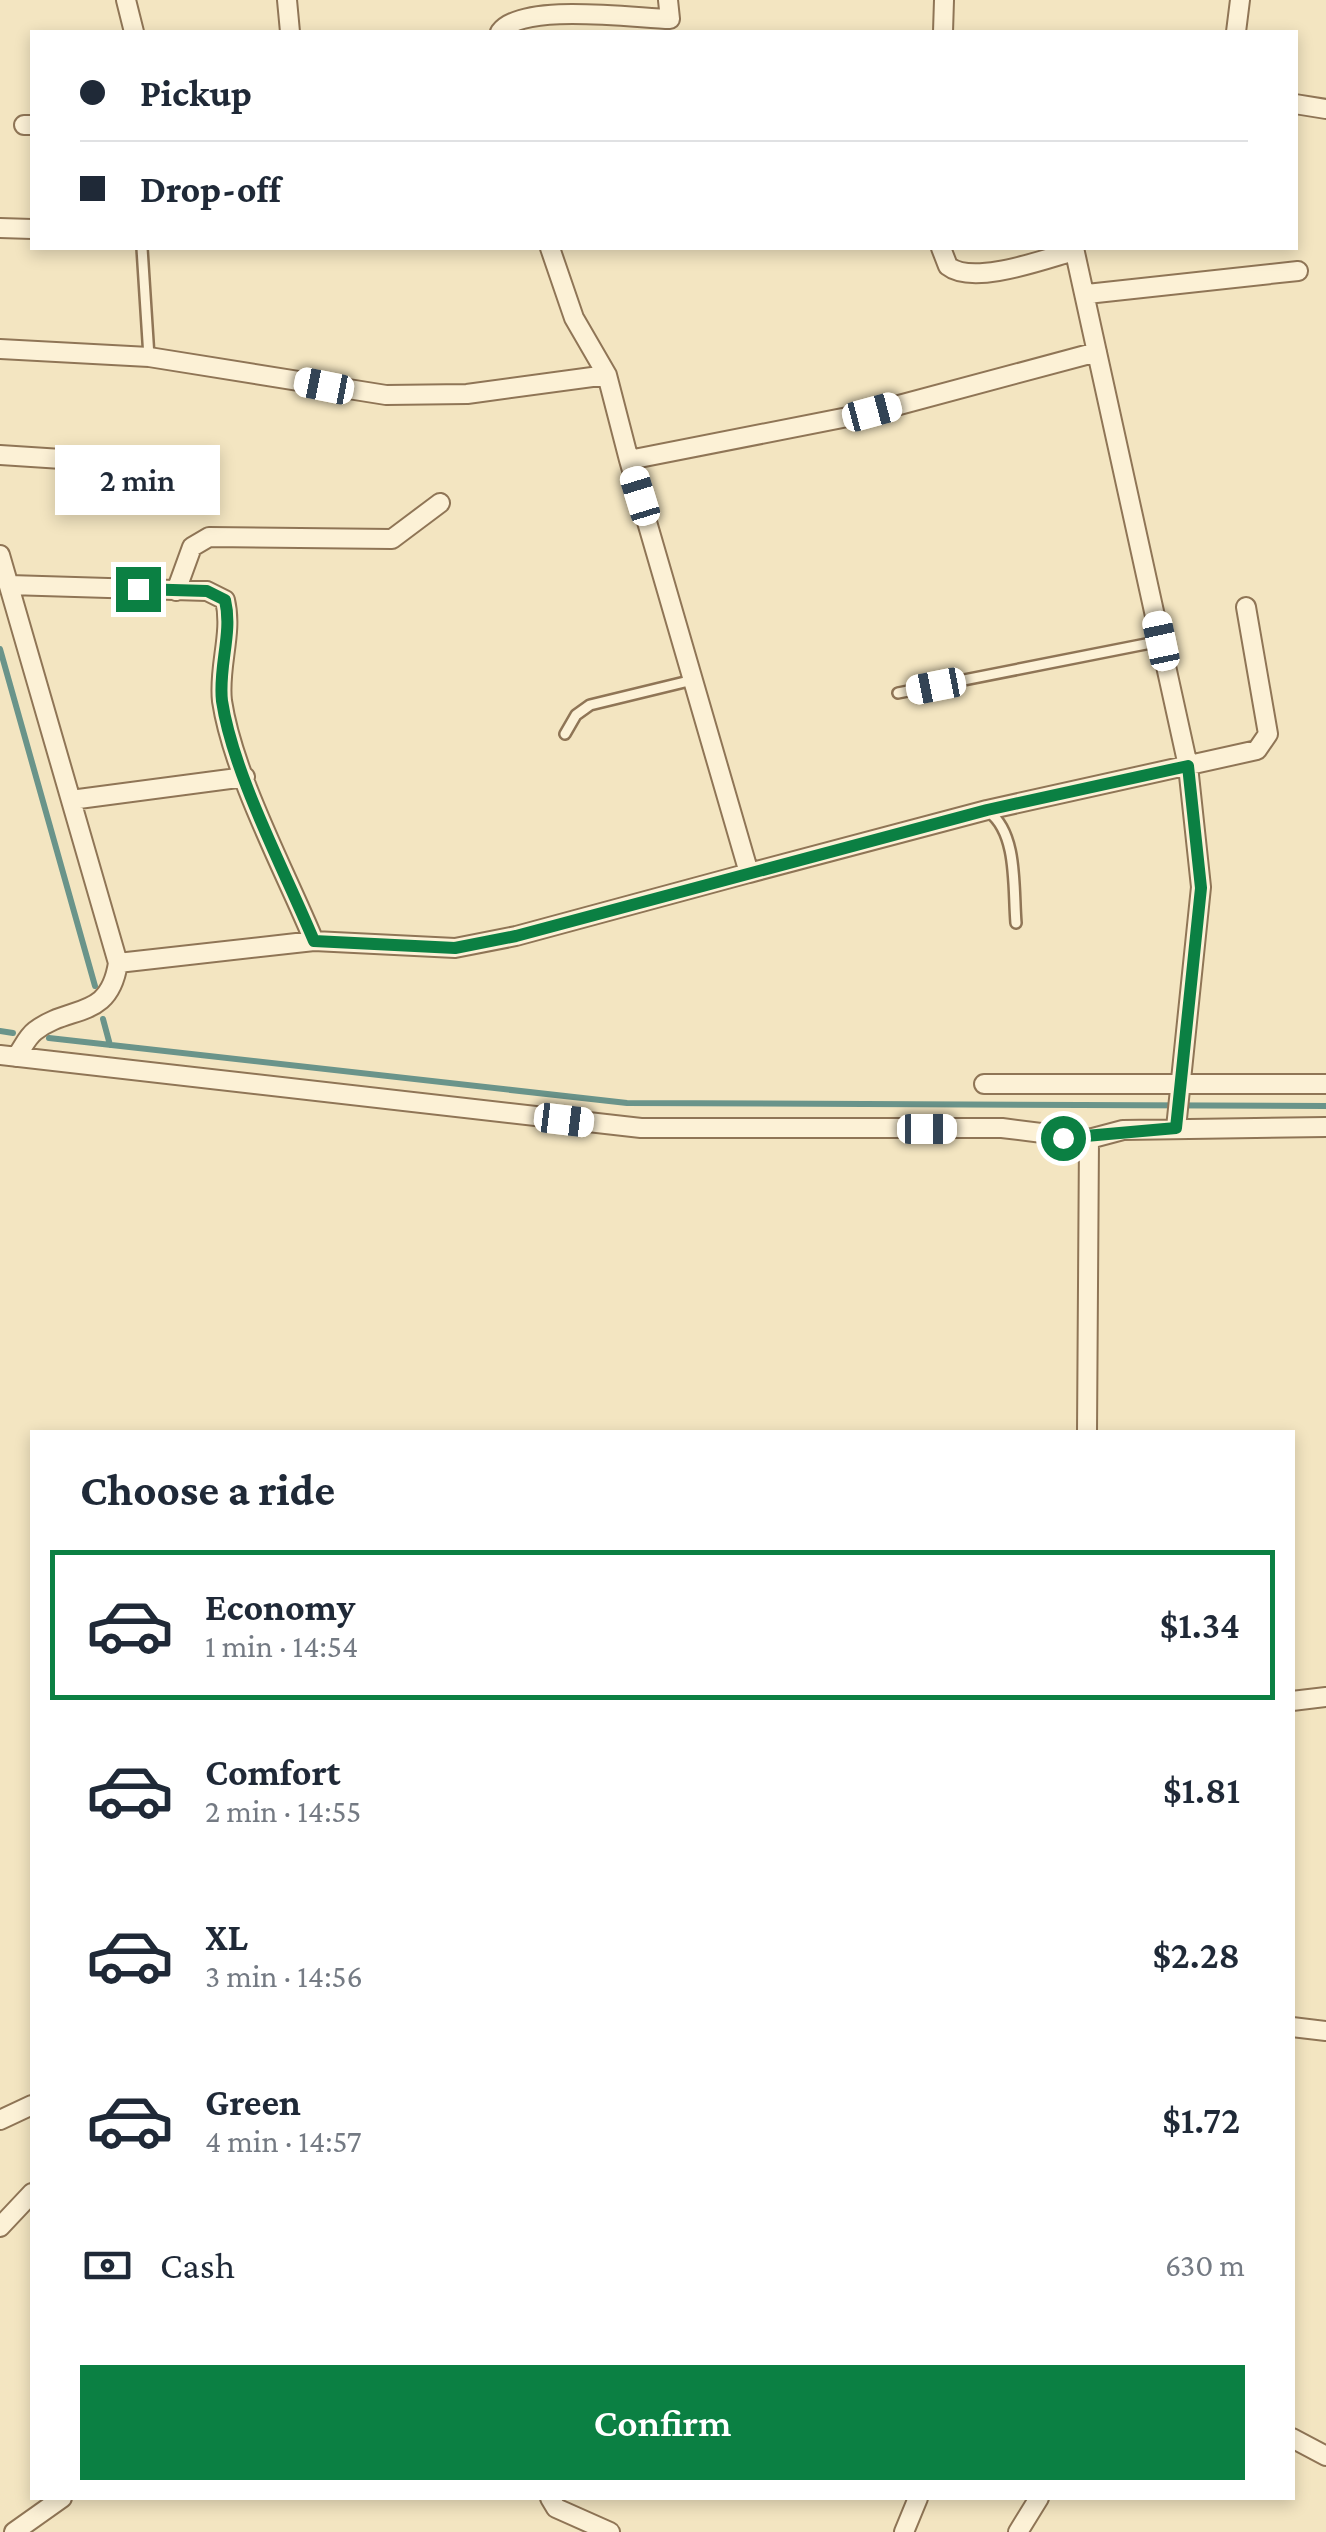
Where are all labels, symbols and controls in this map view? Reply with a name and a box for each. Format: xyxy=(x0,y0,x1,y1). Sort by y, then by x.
text: Pickup xyxy=(140,72,252,114)
text: Drop-off xyxy=(140,168,281,210)
car xyxy=(292,366,356,406)
car xyxy=(839,390,905,434)
callout: 2 min xyxy=(56,444,220,514)
text: 2 min xyxy=(100,462,175,498)
car xyxy=(617,463,663,529)
route end xyxy=(116,567,161,612)
car xyxy=(1140,609,1182,673)
car xyxy=(904,666,968,706)
car xyxy=(532,1101,596,1139)
car xyxy=(897,1114,957,1144)
route start xyxy=(1041,1116,1086,1161)
text: Choose a ride xyxy=(80,1465,335,1515)
icon: car xyxy=(85,1580,175,1670)
text: Economy xyxy=(205,1586,355,1628)
text: $1.34 xyxy=(1160,1604,1240,1646)
text: 1 min · 14:54 xyxy=(205,1628,358,1664)
icon: car xyxy=(85,1745,175,1835)
text: Comfort xyxy=(205,1751,341,1793)
text: $1.81 xyxy=(1163,1769,1240,1811)
text: 2 min · 14:55 xyxy=(205,1793,361,1829)
icon: car xyxy=(85,1910,175,2000)
text: XL xyxy=(205,1916,248,1958)
text: $2.28 xyxy=(1152,1934,1240,1976)
text: 3 min · 14:56 xyxy=(205,1958,363,1994)
icon: car xyxy=(85,2075,175,2165)
text: Green xyxy=(205,2081,301,2123)
text: $1.72 xyxy=(1162,2099,1240,2141)
text: 4 min · 14:57 xyxy=(205,2123,362,2159)
icon: cash xyxy=(80,2238,135,2293)
text: Cash xyxy=(160,2244,235,2286)
text: 630 m xyxy=(1165,2247,1245,2283)
button: Confirm xyxy=(80,2365,1245,2480)

